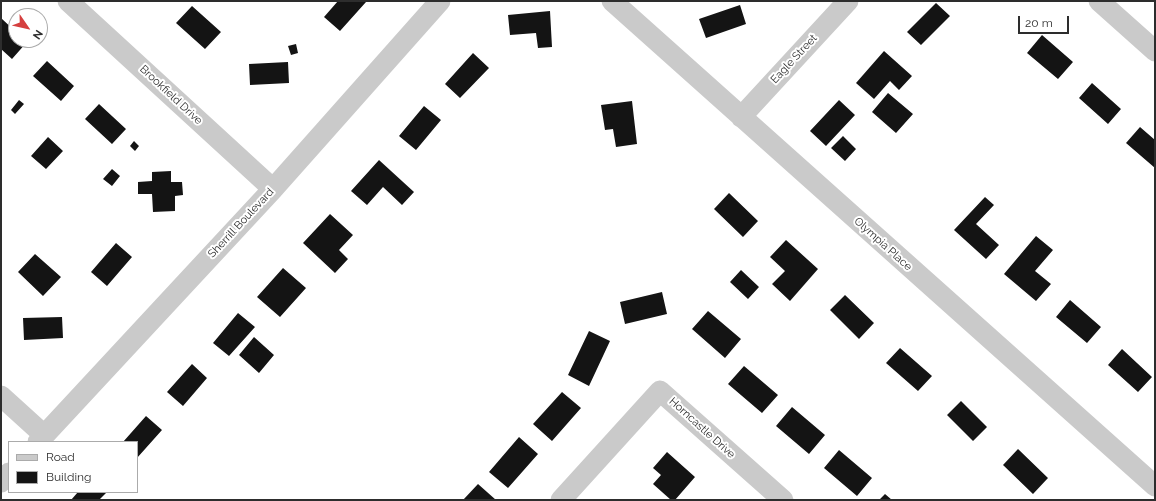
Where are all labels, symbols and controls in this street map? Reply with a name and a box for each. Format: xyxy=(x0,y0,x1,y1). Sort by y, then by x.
north arrow xyxy=(8,8,48,48)
scale bar xyxy=(1020,8,1071,34)
text: 20 m xyxy=(1025,16,1053,30)
text: N xyxy=(30,27,45,42)
street label: Eagle Street xyxy=(768,32,820,86)
street label: Brookfield Drive xyxy=(137,63,205,127)
street label: Sherrill Boulevard xyxy=(205,185,277,261)
street label: Olympia Place xyxy=(851,215,915,273)
street label: Horncastle Drive xyxy=(666,395,738,461)
legend xyxy=(8,441,138,493)
text: Road xyxy=(46,450,75,464)
text: Building xyxy=(46,470,92,484)

